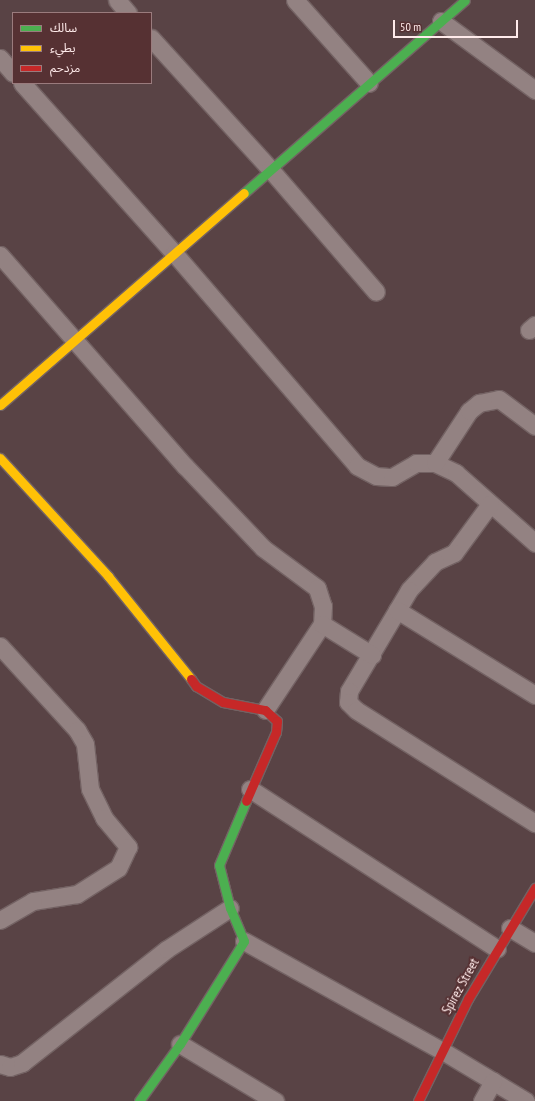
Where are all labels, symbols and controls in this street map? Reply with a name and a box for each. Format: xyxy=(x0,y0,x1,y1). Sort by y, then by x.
legend xyxy=(12,12,152,84)
scale bar xyxy=(395,12,520,38)
text: 50 m xyxy=(400,19,421,34)
text: سالك xyxy=(50,20,77,35)
text: بطيء xyxy=(50,40,76,55)
text: مزدحم xyxy=(50,60,80,75)
street label: Spirez Street xyxy=(438,955,482,1017)

